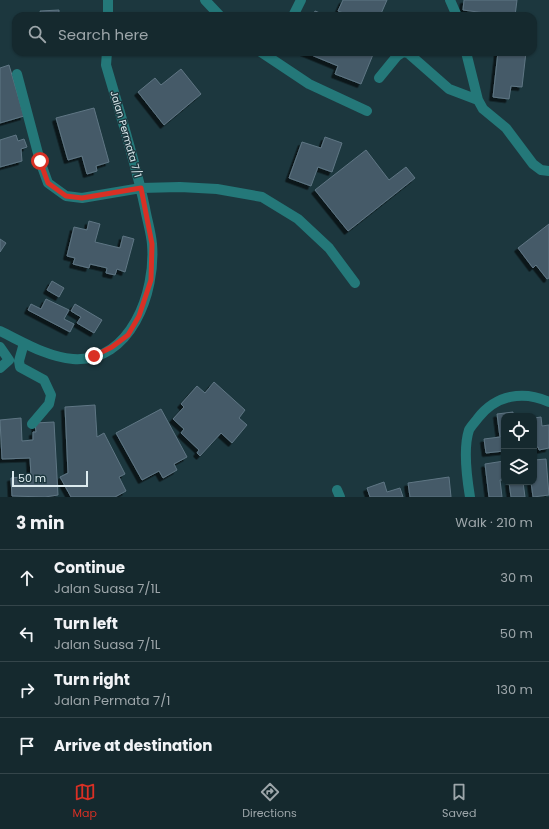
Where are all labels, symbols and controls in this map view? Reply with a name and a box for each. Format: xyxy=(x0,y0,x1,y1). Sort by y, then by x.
search box xyxy=(12,12,537,56)
icon: search xyxy=(26,23,48,45)
text: Search here xyxy=(58,24,148,45)
street label: Jalan Permata 7/1 xyxy=(106,89,146,179)
route start xyxy=(31,152,49,170)
route end xyxy=(85,347,103,365)
map controls xyxy=(501,413,537,485)
button: locate xyxy=(501,413,537,449)
button: layers xyxy=(501,449,537,485)
scale bar xyxy=(12,469,88,488)
text: 50 m xyxy=(18,470,46,486)
text: 3 min xyxy=(16,511,64,535)
text: Walk · 210 m xyxy=(455,513,533,532)
text: Continue xyxy=(54,557,125,578)
icon: ahead xyxy=(16,567,38,589)
text: 30 m xyxy=(500,568,533,587)
text: Jalan Suasa 7/1L xyxy=(54,579,160,598)
text: Turn left xyxy=(54,613,118,634)
icon: left xyxy=(16,623,38,645)
text: 50 m xyxy=(500,624,533,643)
text: Jalan Suasa 7/1L xyxy=(54,635,160,654)
text: Turn right xyxy=(54,669,130,690)
icon: right xyxy=(16,679,38,701)
text: 130 m xyxy=(496,680,533,699)
text: Jalan Permata 7/1 xyxy=(54,691,171,710)
icon: arrive xyxy=(16,735,38,757)
text: Arrive at destination xyxy=(54,735,212,756)
tab: Map xyxy=(73,781,97,822)
tab: Directions xyxy=(242,781,297,822)
tab: Saved xyxy=(442,781,476,822)

